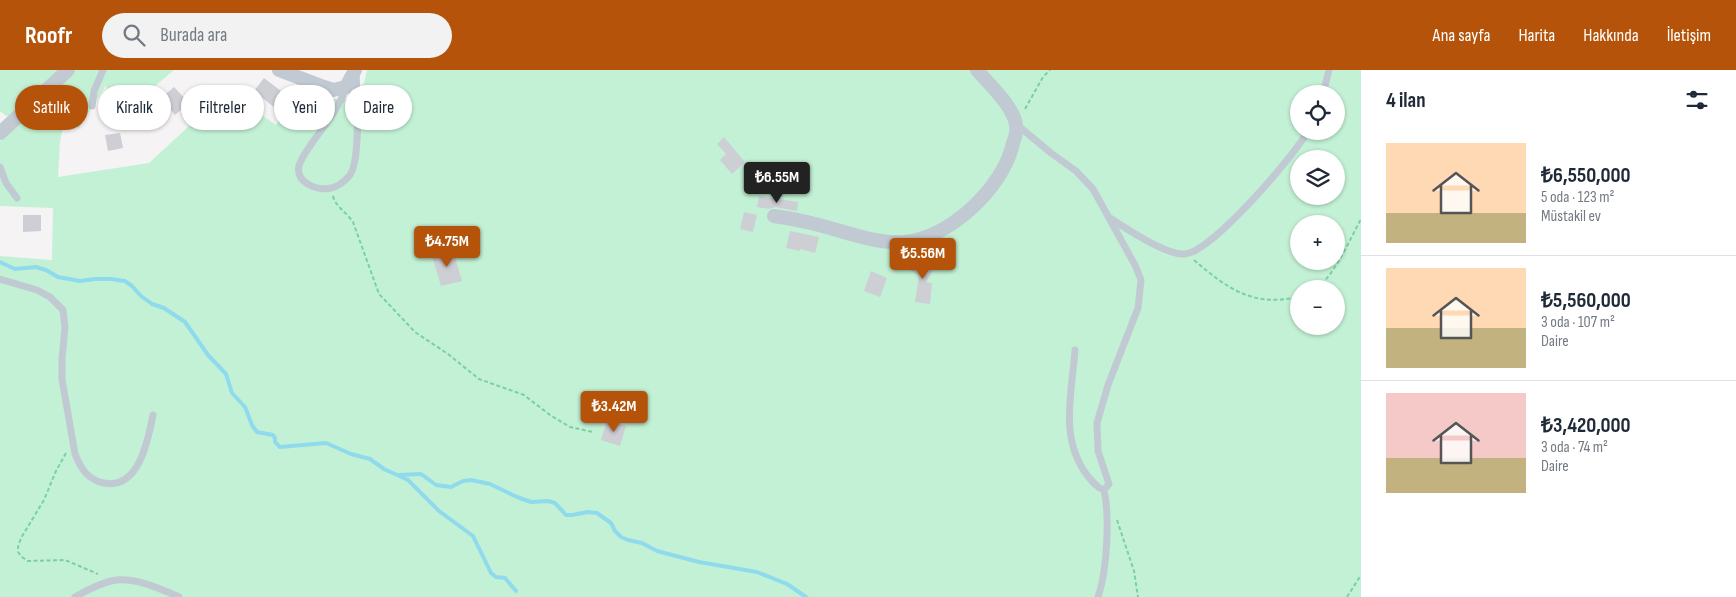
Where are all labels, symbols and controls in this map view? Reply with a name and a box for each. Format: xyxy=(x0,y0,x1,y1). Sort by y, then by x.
search box xyxy=(102,13,452,58)
text: Roofr xyxy=(25,21,72,50)
icon: search xyxy=(120,21,148,49)
text: Burada ara xyxy=(160,24,227,47)
text: Ana sayfa xyxy=(1433,25,1490,46)
text: Harita xyxy=(1518,25,1555,46)
text: Hakkında xyxy=(1583,25,1639,46)
text: İletişim xyxy=(1667,25,1711,46)
chip: Satılık xyxy=(15,85,88,130)
chip: Kiralık xyxy=(98,85,171,130)
chip: Filtreler xyxy=(181,85,264,130)
chip: Yeni xyxy=(274,85,335,130)
chip: Daire xyxy=(345,85,412,130)
map controls xyxy=(1290,85,1345,335)
button: locate xyxy=(1290,85,1345,140)
icon: filters xyxy=(1683,86,1711,114)
text: 4 ilan xyxy=(1386,88,1426,113)
button: layers xyxy=(1290,150,1345,205)
pin: ₺6.55M xyxy=(736,162,818,204)
icon: home xyxy=(1426,163,1486,223)
text: ₺6,550,000 xyxy=(1541,163,1630,188)
text: ₺6.55M xyxy=(755,168,799,187)
text: 5 oda · 123 m² xyxy=(1541,188,1615,207)
text: Müstakil ev xyxy=(1541,207,1601,226)
button: + xyxy=(1290,215,1345,270)
pin: ₺4.75M xyxy=(406,226,488,268)
text: ₺4.75M xyxy=(425,232,469,251)
pin: ₺5.56M xyxy=(882,238,964,280)
text: ₺5.56M xyxy=(901,244,945,263)
button: − xyxy=(1290,280,1345,335)
icon: home xyxy=(1426,288,1486,348)
text: ₺5,560,000 xyxy=(1541,288,1631,313)
text: 3 oda · 107 m² xyxy=(1541,313,1615,332)
text: Daire xyxy=(1541,332,1569,351)
pin: ₺3.42M xyxy=(573,390,655,433)
text: ₺3.42M xyxy=(592,397,636,416)
icon: home xyxy=(1426,413,1486,473)
text: ₺3,420,000 xyxy=(1541,413,1631,438)
text: 3 oda · 74 m² xyxy=(1541,438,1608,457)
text: Daire xyxy=(1541,457,1569,476)

